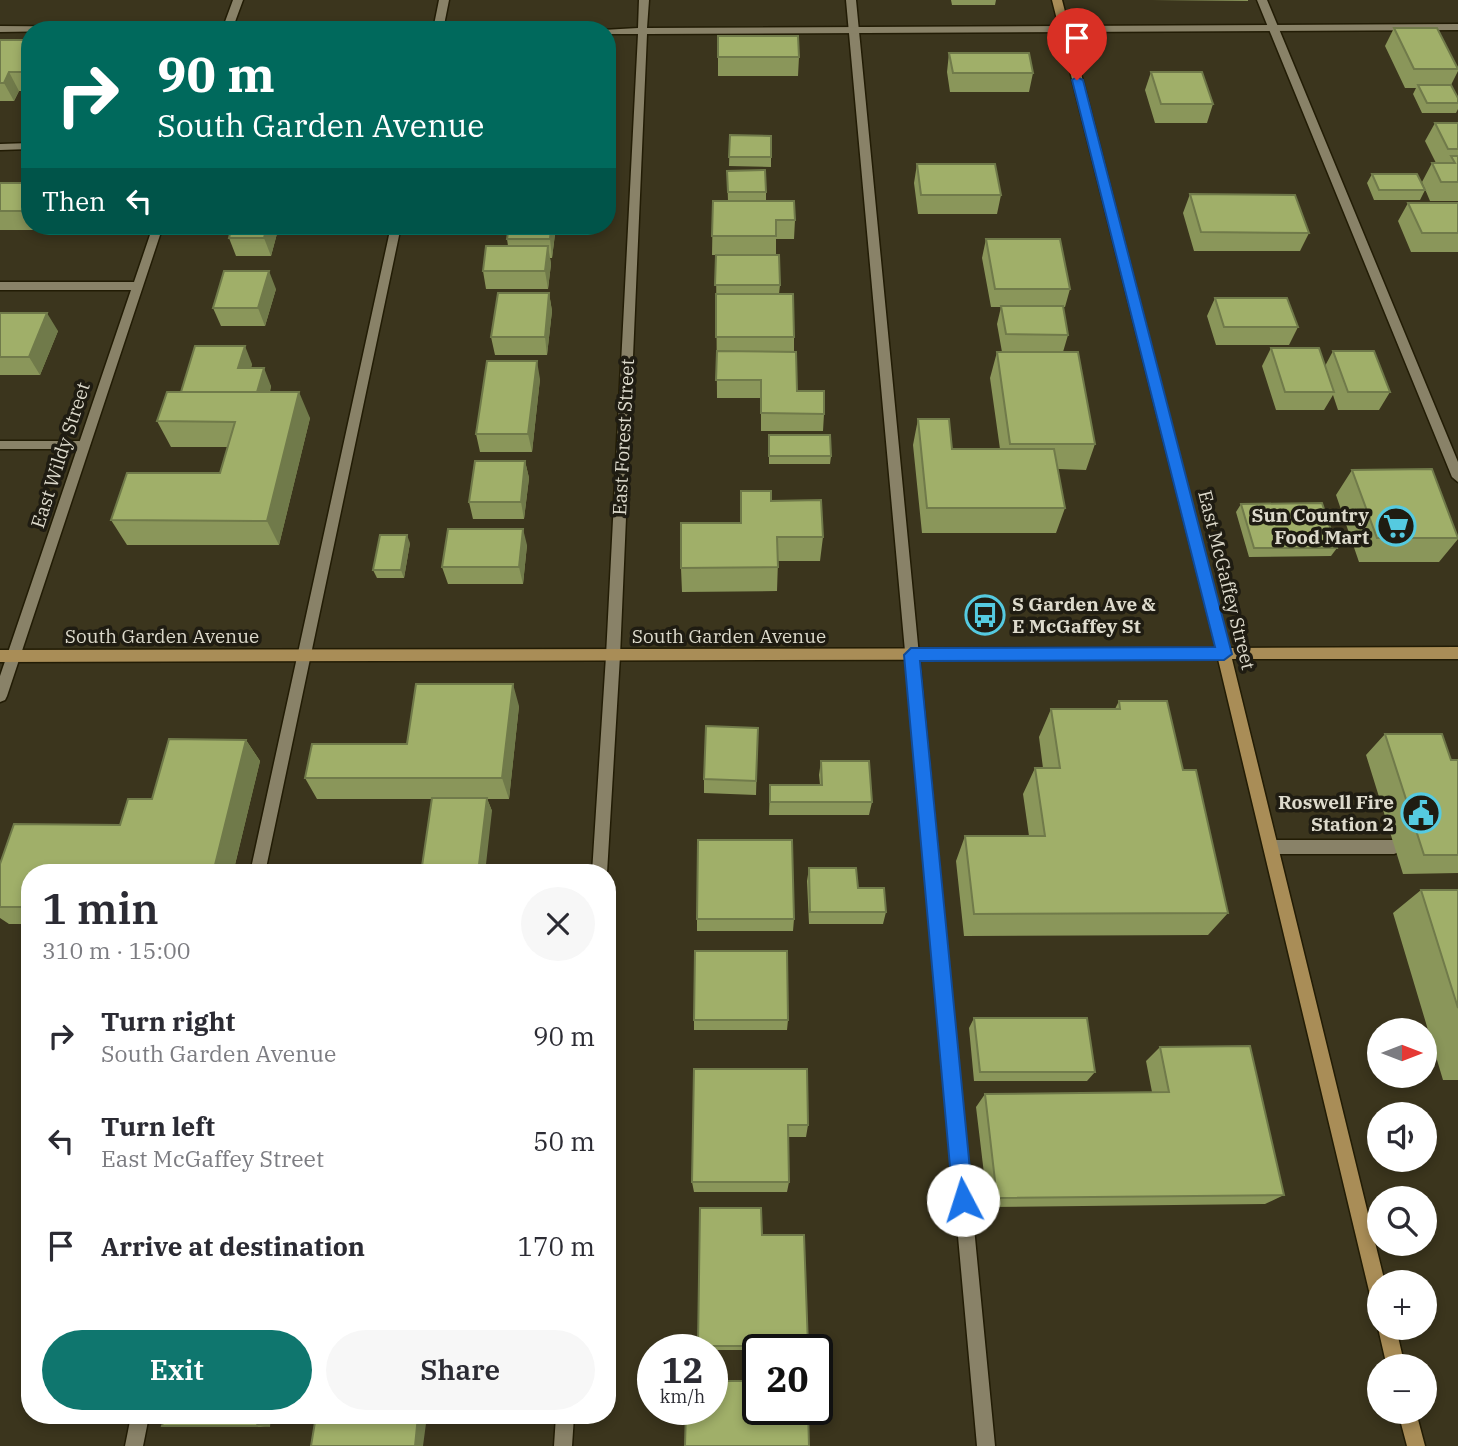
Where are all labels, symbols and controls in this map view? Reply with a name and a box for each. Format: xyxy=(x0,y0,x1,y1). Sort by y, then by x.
pin xyxy=(1047,8,1107,80)
icon: arrive xyxy=(1058,19,1096,57)
text: 90 m xyxy=(157,42,275,105)
icon: right xyxy=(42,49,133,140)
text: South Garden Avenue xyxy=(157,104,484,146)
icon: left xyxy=(120,182,158,220)
text: Then xyxy=(42,184,106,218)
street label: East Forest Street xyxy=(607,358,639,516)
street label: East Wildy Street xyxy=(25,379,95,531)
street label: East McGaffey Street xyxy=(1193,488,1261,673)
place label: Sun Country Food Mart xyxy=(1252,503,1369,549)
supermarket icon: Sun Country Food Mart xyxy=(1375,505,1417,547)
place label: S Garden Ave & E McGaffey St xyxy=(1012,592,1156,638)
bus stop icon: S Garden Ave & E McGaffey St xyxy=(964,594,1006,636)
street label: South Garden Avenue xyxy=(65,624,259,648)
street label: South Garden Avenue xyxy=(632,624,826,648)
place label: Roswell Fire Station 2 xyxy=(1278,790,1394,836)
public building icon: Roswell Fire Station 2 xyxy=(1400,792,1442,834)
text: 1 min xyxy=(42,881,159,936)
button: close xyxy=(521,887,595,961)
text: 310 m · 15:00 xyxy=(42,935,191,965)
text: Turn right xyxy=(101,1004,235,1038)
icon: right xyxy=(42,1017,80,1055)
north arrow xyxy=(1367,1018,1437,1088)
map controls xyxy=(1367,1018,1437,1424)
text: 90 m xyxy=(533,1019,595,1053)
text: South Garden Avenue xyxy=(101,1038,336,1068)
button: sound xyxy=(1367,1102,1437,1172)
text: Turn left xyxy=(101,1109,215,1143)
icon: left xyxy=(42,1122,80,1160)
text: 50 m xyxy=(533,1124,595,1158)
text: East McGaffey Street xyxy=(101,1143,324,1173)
position arrow xyxy=(926,1163,1000,1237)
button: search xyxy=(1367,1186,1437,1256)
icon: arrive xyxy=(42,1227,80,1265)
text: Arrive at destination xyxy=(101,1229,365,1263)
text: 170 m xyxy=(517,1229,595,1263)
button: + xyxy=(1367,1270,1437,1340)
button: Exit xyxy=(42,1330,312,1410)
button: Share xyxy=(326,1330,595,1410)
speed limit sign: 20 xyxy=(742,1334,833,1425)
text: 12 xyxy=(661,1347,704,1393)
button: − xyxy=(1367,1354,1437,1424)
text: km/h xyxy=(660,1385,705,1408)

